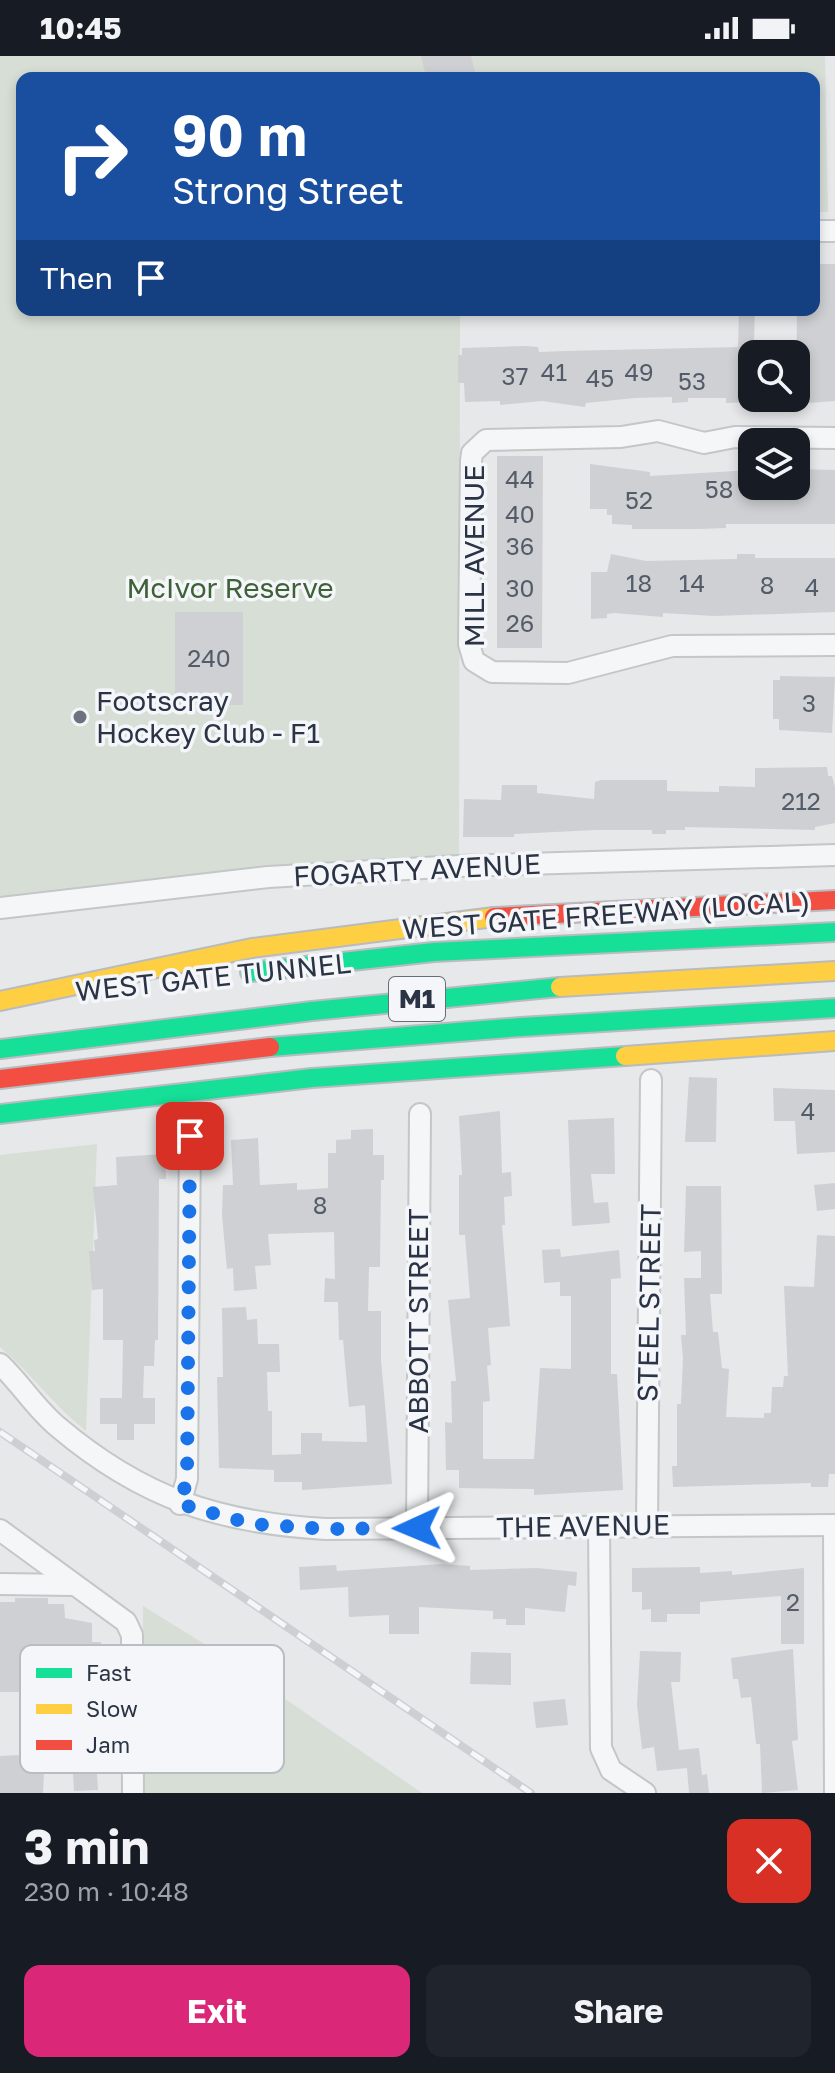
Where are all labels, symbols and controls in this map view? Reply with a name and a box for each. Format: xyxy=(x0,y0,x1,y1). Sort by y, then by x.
text: 10:45 xyxy=(40,10,122,46)
text: 90 m xyxy=(172,101,307,168)
icon: right xyxy=(40,104,144,208)
text: Strong Street xyxy=(172,169,404,212)
icon: arrive xyxy=(129,256,173,300)
text: Then xyxy=(40,260,113,296)
map controls xyxy=(738,340,810,500)
button: search xyxy=(738,340,810,412)
house number: 41 xyxy=(541,357,567,386)
house number: 49 xyxy=(624,357,654,386)
house number: 37 xyxy=(502,361,528,390)
house number: 45 xyxy=(586,363,614,392)
house number: 53 xyxy=(678,366,706,395)
button: layers xyxy=(738,428,810,500)
house number: 44 xyxy=(505,464,535,493)
street label: MILL AVENUE xyxy=(457,465,490,647)
house number: 58 xyxy=(705,474,733,503)
house number: 52 xyxy=(625,485,653,514)
house number: 40 xyxy=(505,499,535,528)
house number: 36 xyxy=(506,531,534,560)
house number: 18 xyxy=(626,568,652,597)
house number: 14 xyxy=(679,568,705,597)
house number: 8 xyxy=(760,570,774,599)
park label: McIvor Reserve xyxy=(126,571,334,604)
house number: 4 xyxy=(805,572,819,601)
house number: 30 xyxy=(506,573,534,602)
house number: 26 xyxy=(506,608,534,637)
house number: 240 xyxy=(187,643,231,672)
place label: Footscray Hockey Club - F1 xyxy=(96,684,320,749)
house number: 3 xyxy=(802,688,816,717)
marker: Footscray Hockey Club - F1 xyxy=(71,708,89,726)
house number: 212 xyxy=(781,786,821,815)
street label: FOGARTY AVENUE xyxy=(292,847,542,892)
street label: WEST GATE FREEWAY (LOCAL) xyxy=(401,884,811,945)
street label: WEST GATE TUNNEL xyxy=(74,946,352,1007)
road number: M1 xyxy=(389,977,445,1021)
house number: 4 xyxy=(801,1096,815,1125)
pin xyxy=(156,1102,224,1170)
icon: arrive xyxy=(168,1114,212,1158)
house number: 8 xyxy=(313,1190,327,1219)
street label: STEEL STREET xyxy=(630,1204,667,1402)
street label: ABBOTT STREET xyxy=(401,1209,434,1433)
position arrow xyxy=(375,1486,459,1570)
street label: THE AVENUE xyxy=(496,1507,670,1544)
house number: 2 xyxy=(786,1587,800,1616)
legend xyxy=(20,1645,284,1773)
text: Fast xyxy=(86,1659,132,1686)
text: Slow xyxy=(86,1695,138,1722)
text: Jam xyxy=(86,1731,130,1758)
text: 3 min xyxy=(24,1817,149,1875)
button: close xyxy=(727,1819,811,1903)
text: 230 m · 10:48 xyxy=(24,1876,189,1907)
button: Exit xyxy=(24,1965,410,2057)
button: Share xyxy=(426,1965,811,2057)

